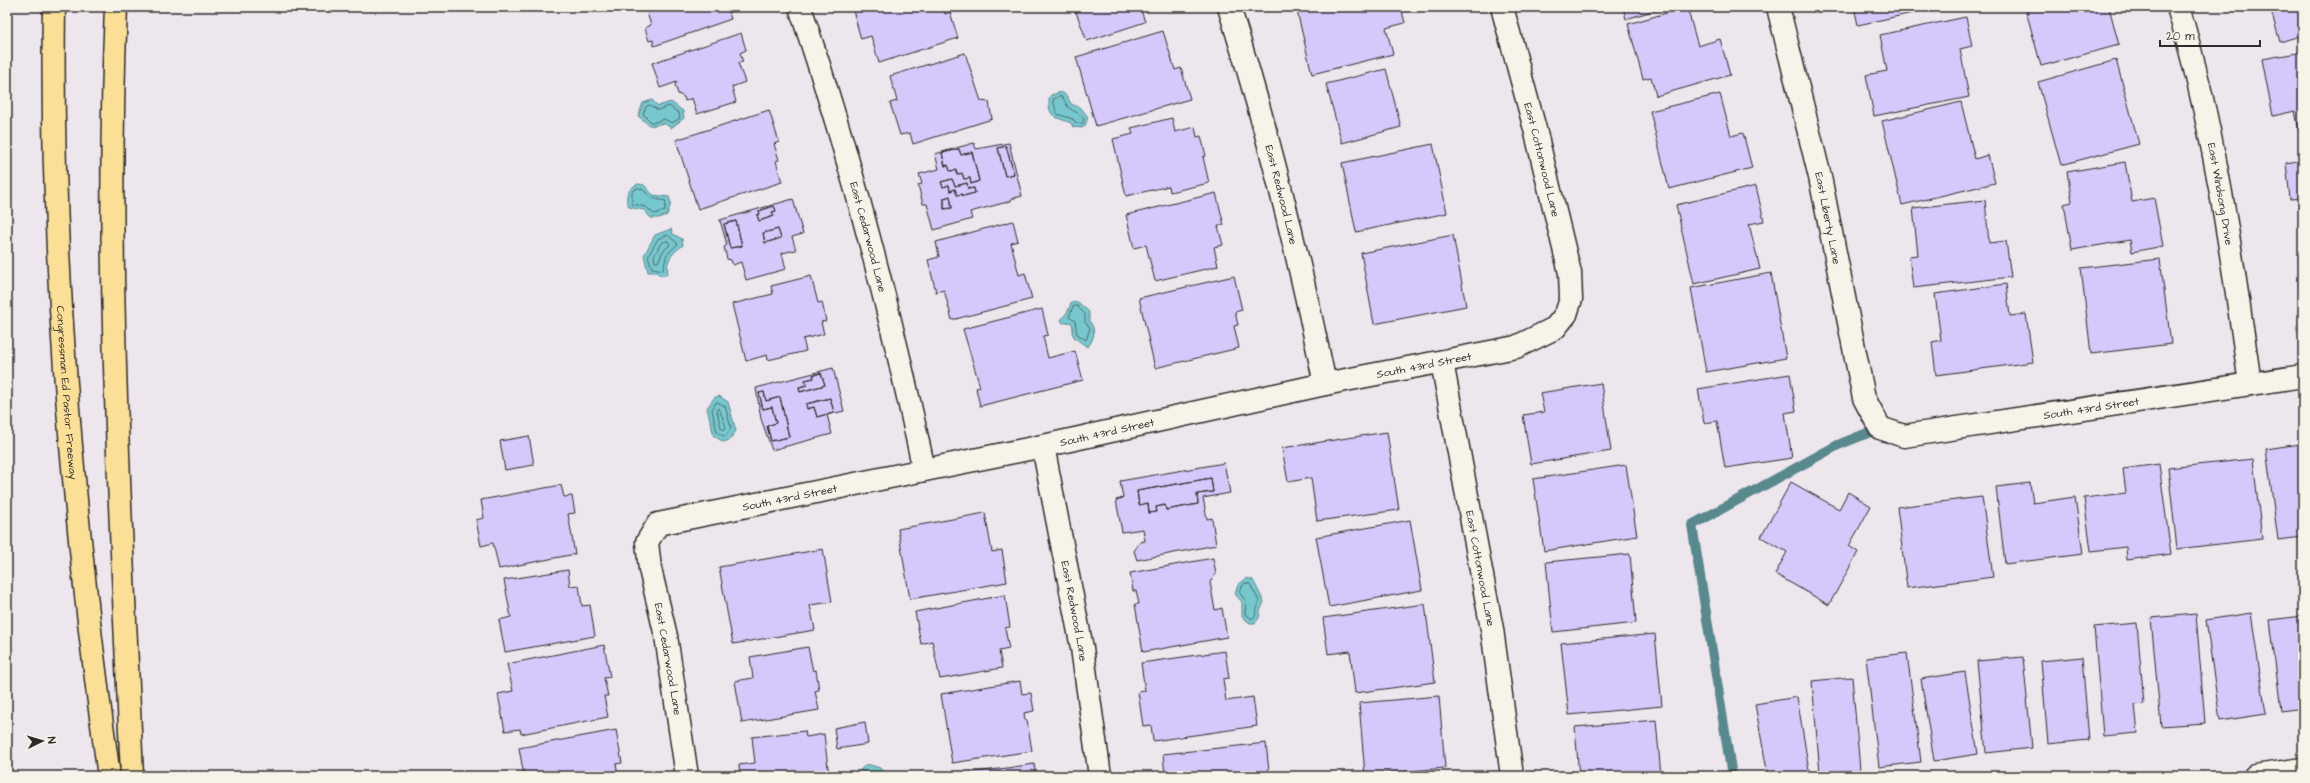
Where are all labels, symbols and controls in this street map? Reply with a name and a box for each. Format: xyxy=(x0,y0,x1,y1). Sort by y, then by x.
scale bar xyxy=(2160,22,2260,48)
text: 20 m xyxy=(2166,28,2195,45)
street label: East Cottonwood Lane xyxy=(1521,101,1564,218)
street label: East Windsong Drive xyxy=(2204,142,2237,246)
street label: East Redwood Lane xyxy=(1262,143,1301,246)
street label: East Liberty Lane xyxy=(1812,170,1845,266)
street label: East Cedarwood Lane xyxy=(847,180,890,294)
street label: Congressman Ed Pastor Freeway xyxy=(53,305,81,480)
street label: South 43rd Street xyxy=(1375,348,1473,381)
street label: South 43rd Street xyxy=(2042,393,2140,422)
street label: South 43rd Street xyxy=(1058,414,1156,450)
street label: South 43rd Street xyxy=(741,480,839,514)
street label: East Cottonwood Lane xyxy=(1463,509,1499,627)
street label: East Redwood Lane xyxy=(1058,559,1091,662)
street label: East Cedarwood Lane xyxy=(651,602,685,716)
north arrow xyxy=(22,721,62,761)
text: N xyxy=(44,736,59,744)

